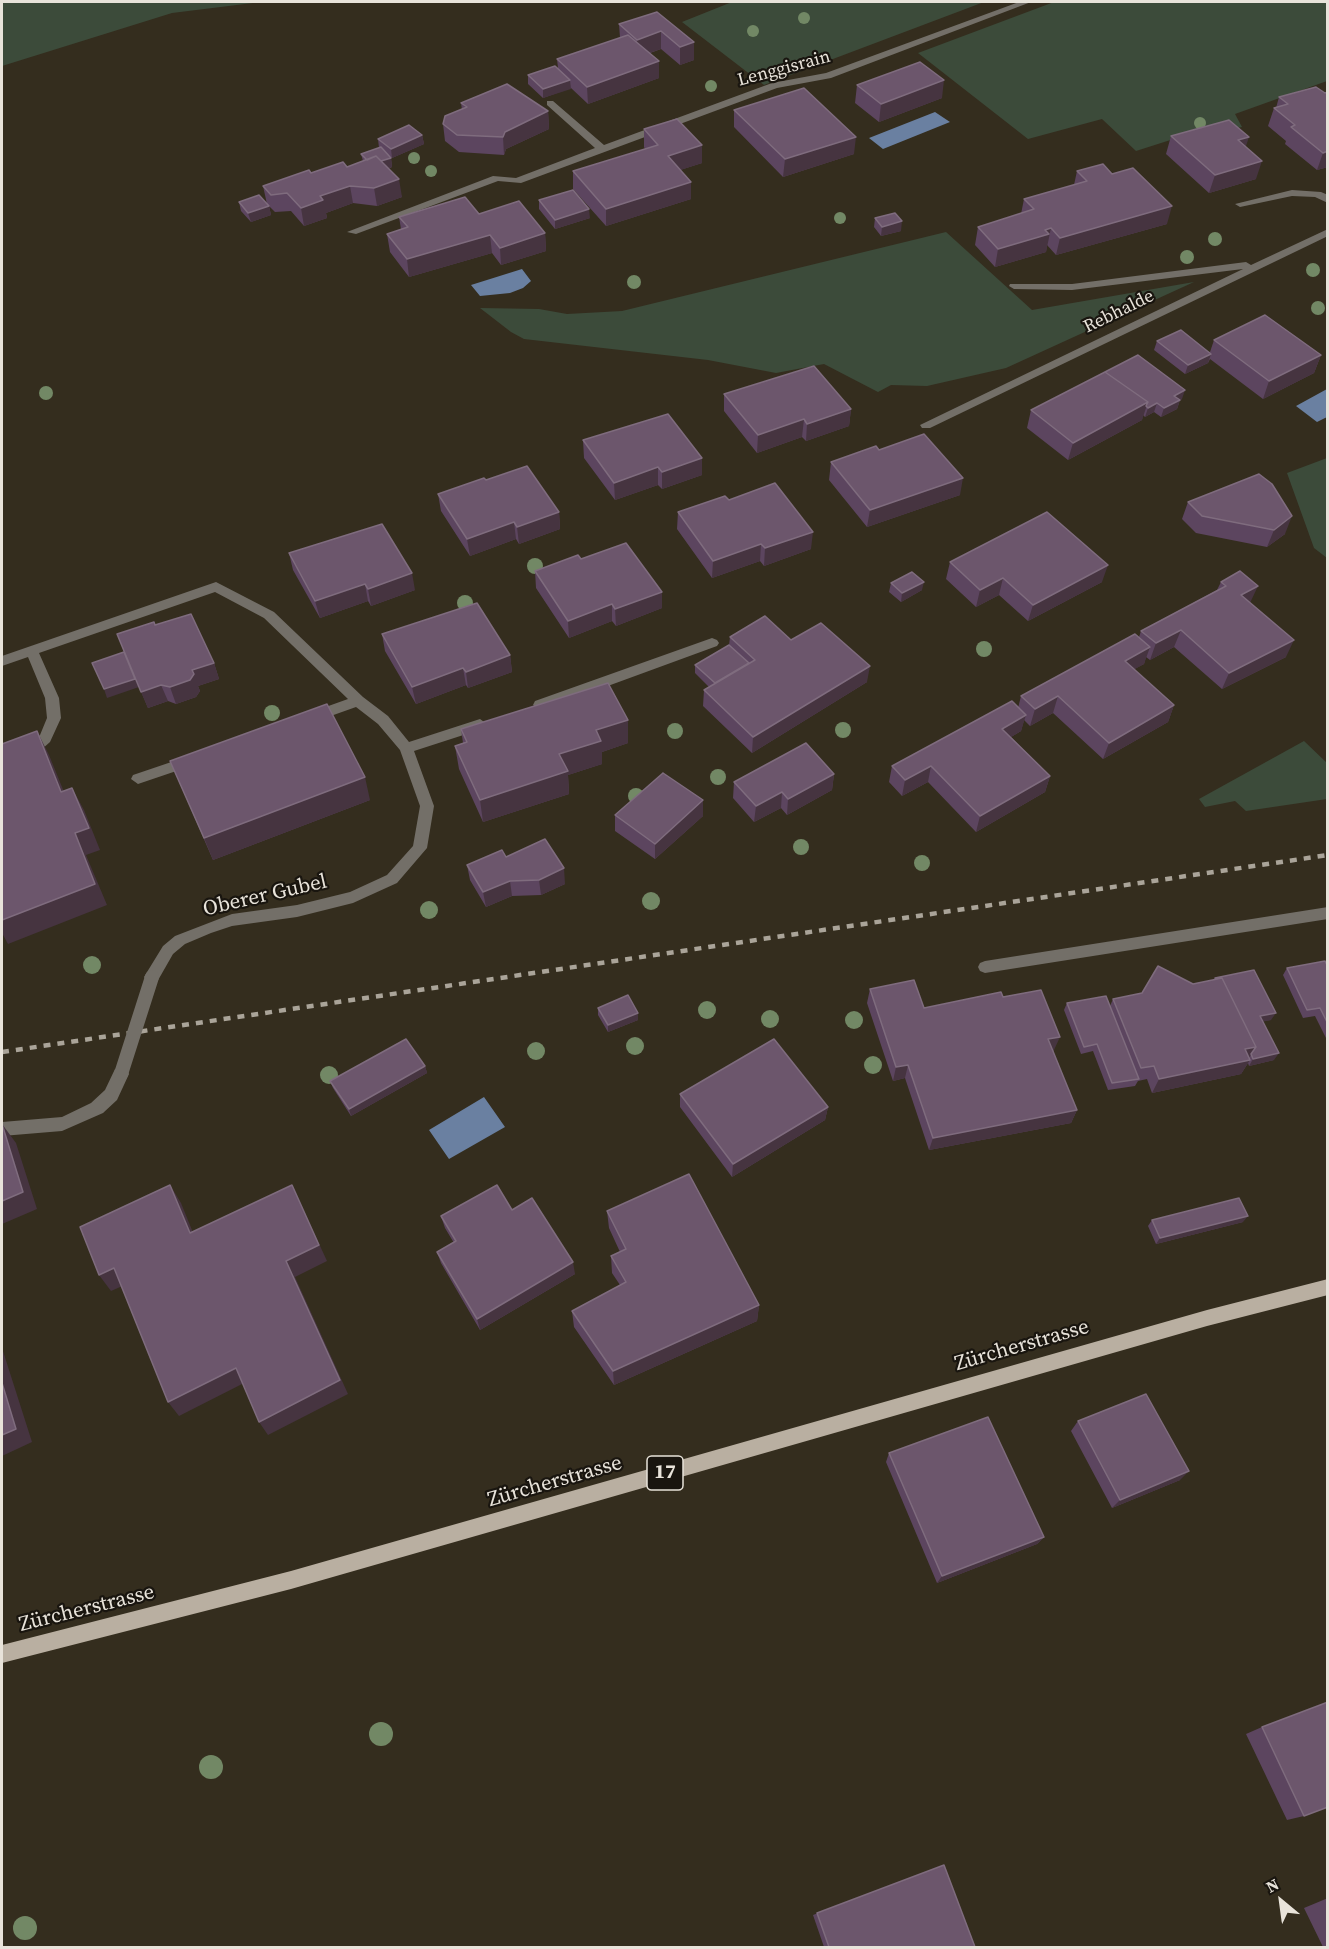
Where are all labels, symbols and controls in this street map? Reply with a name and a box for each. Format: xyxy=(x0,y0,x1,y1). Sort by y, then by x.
street label: Lenggisrain xyxy=(735,46,833,92)
street label: Rebhalde xyxy=(1080,286,1158,338)
street label: Oberer Gubel xyxy=(201,870,329,922)
street label: Zürcherstrasse xyxy=(952,1315,1092,1377)
street label: Zürcherstrasse xyxy=(485,1451,625,1513)
road number: 17 xyxy=(647,1456,683,1490)
street label: Zürcherstrasse xyxy=(17,1580,157,1638)
north arrow xyxy=(1251,1871,1311,1931)
text: N xyxy=(1262,1873,1283,1898)

